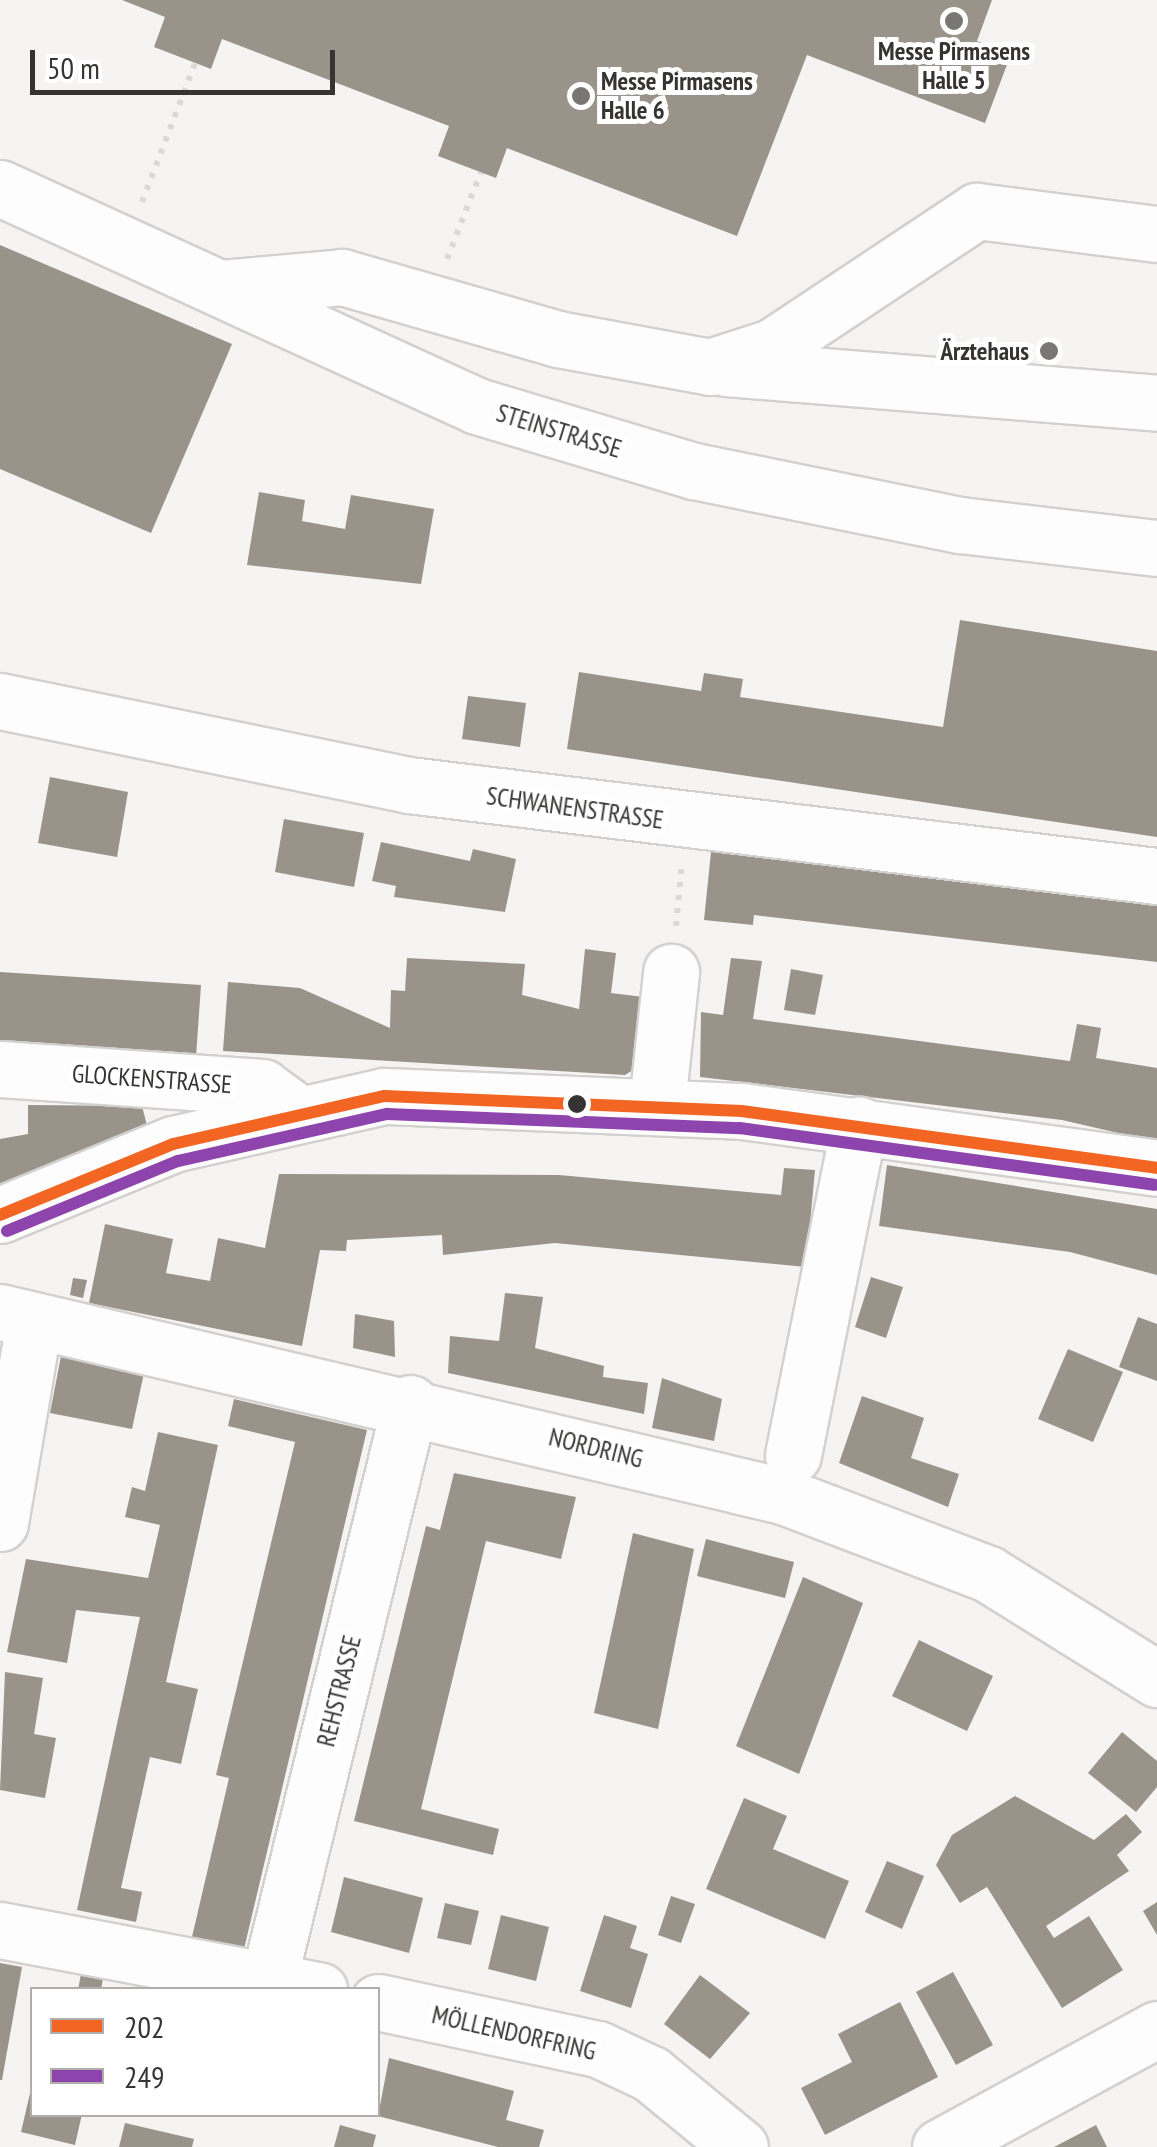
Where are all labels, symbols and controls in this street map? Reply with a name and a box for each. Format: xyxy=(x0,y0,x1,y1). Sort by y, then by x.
marker: Messe Pirmasens Halle 5 xyxy=(943,10,965,32)
scale bar xyxy=(35,30,340,92)
place label: Messe Pirmasens Halle 5 xyxy=(878,37,1030,96)
text: 50 m xyxy=(47,48,100,87)
place label: Messe Pirmasens Halle 6 xyxy=(601,67,753,126)
marker: Messe Pirmasens Halle 6 xyxy=(570,85,592,107)
place label: Ärztehaus xyxy=(941,336,1029,366)
marker: Ärztehaus xyxy=(1038,340,1060,362)
street label: STEINSTRASSE xyxy=(493,398,625,464)
street label: SCHWANENSTRASSE xyxy=(485,781,665,835)
street label: GLOCKENSTRASSE xyxy=(71,1058,233,1100)
unlabelled marker xyxy=(567,1094,587,1114)
street label: NORDRING xyxy=(546,1422,646,1474)
street label: REHSTRASSE xyxy=(311,1632,367,1750)
legend xyxy=(30,1987,380,2117)
street label: MÖLLENDORFRING xyxy=(429,2000,599,2066)
text: 202 xyxy=(124,2007,165,2046)
text: 249 xyxy=(124,2057,165,2096)

